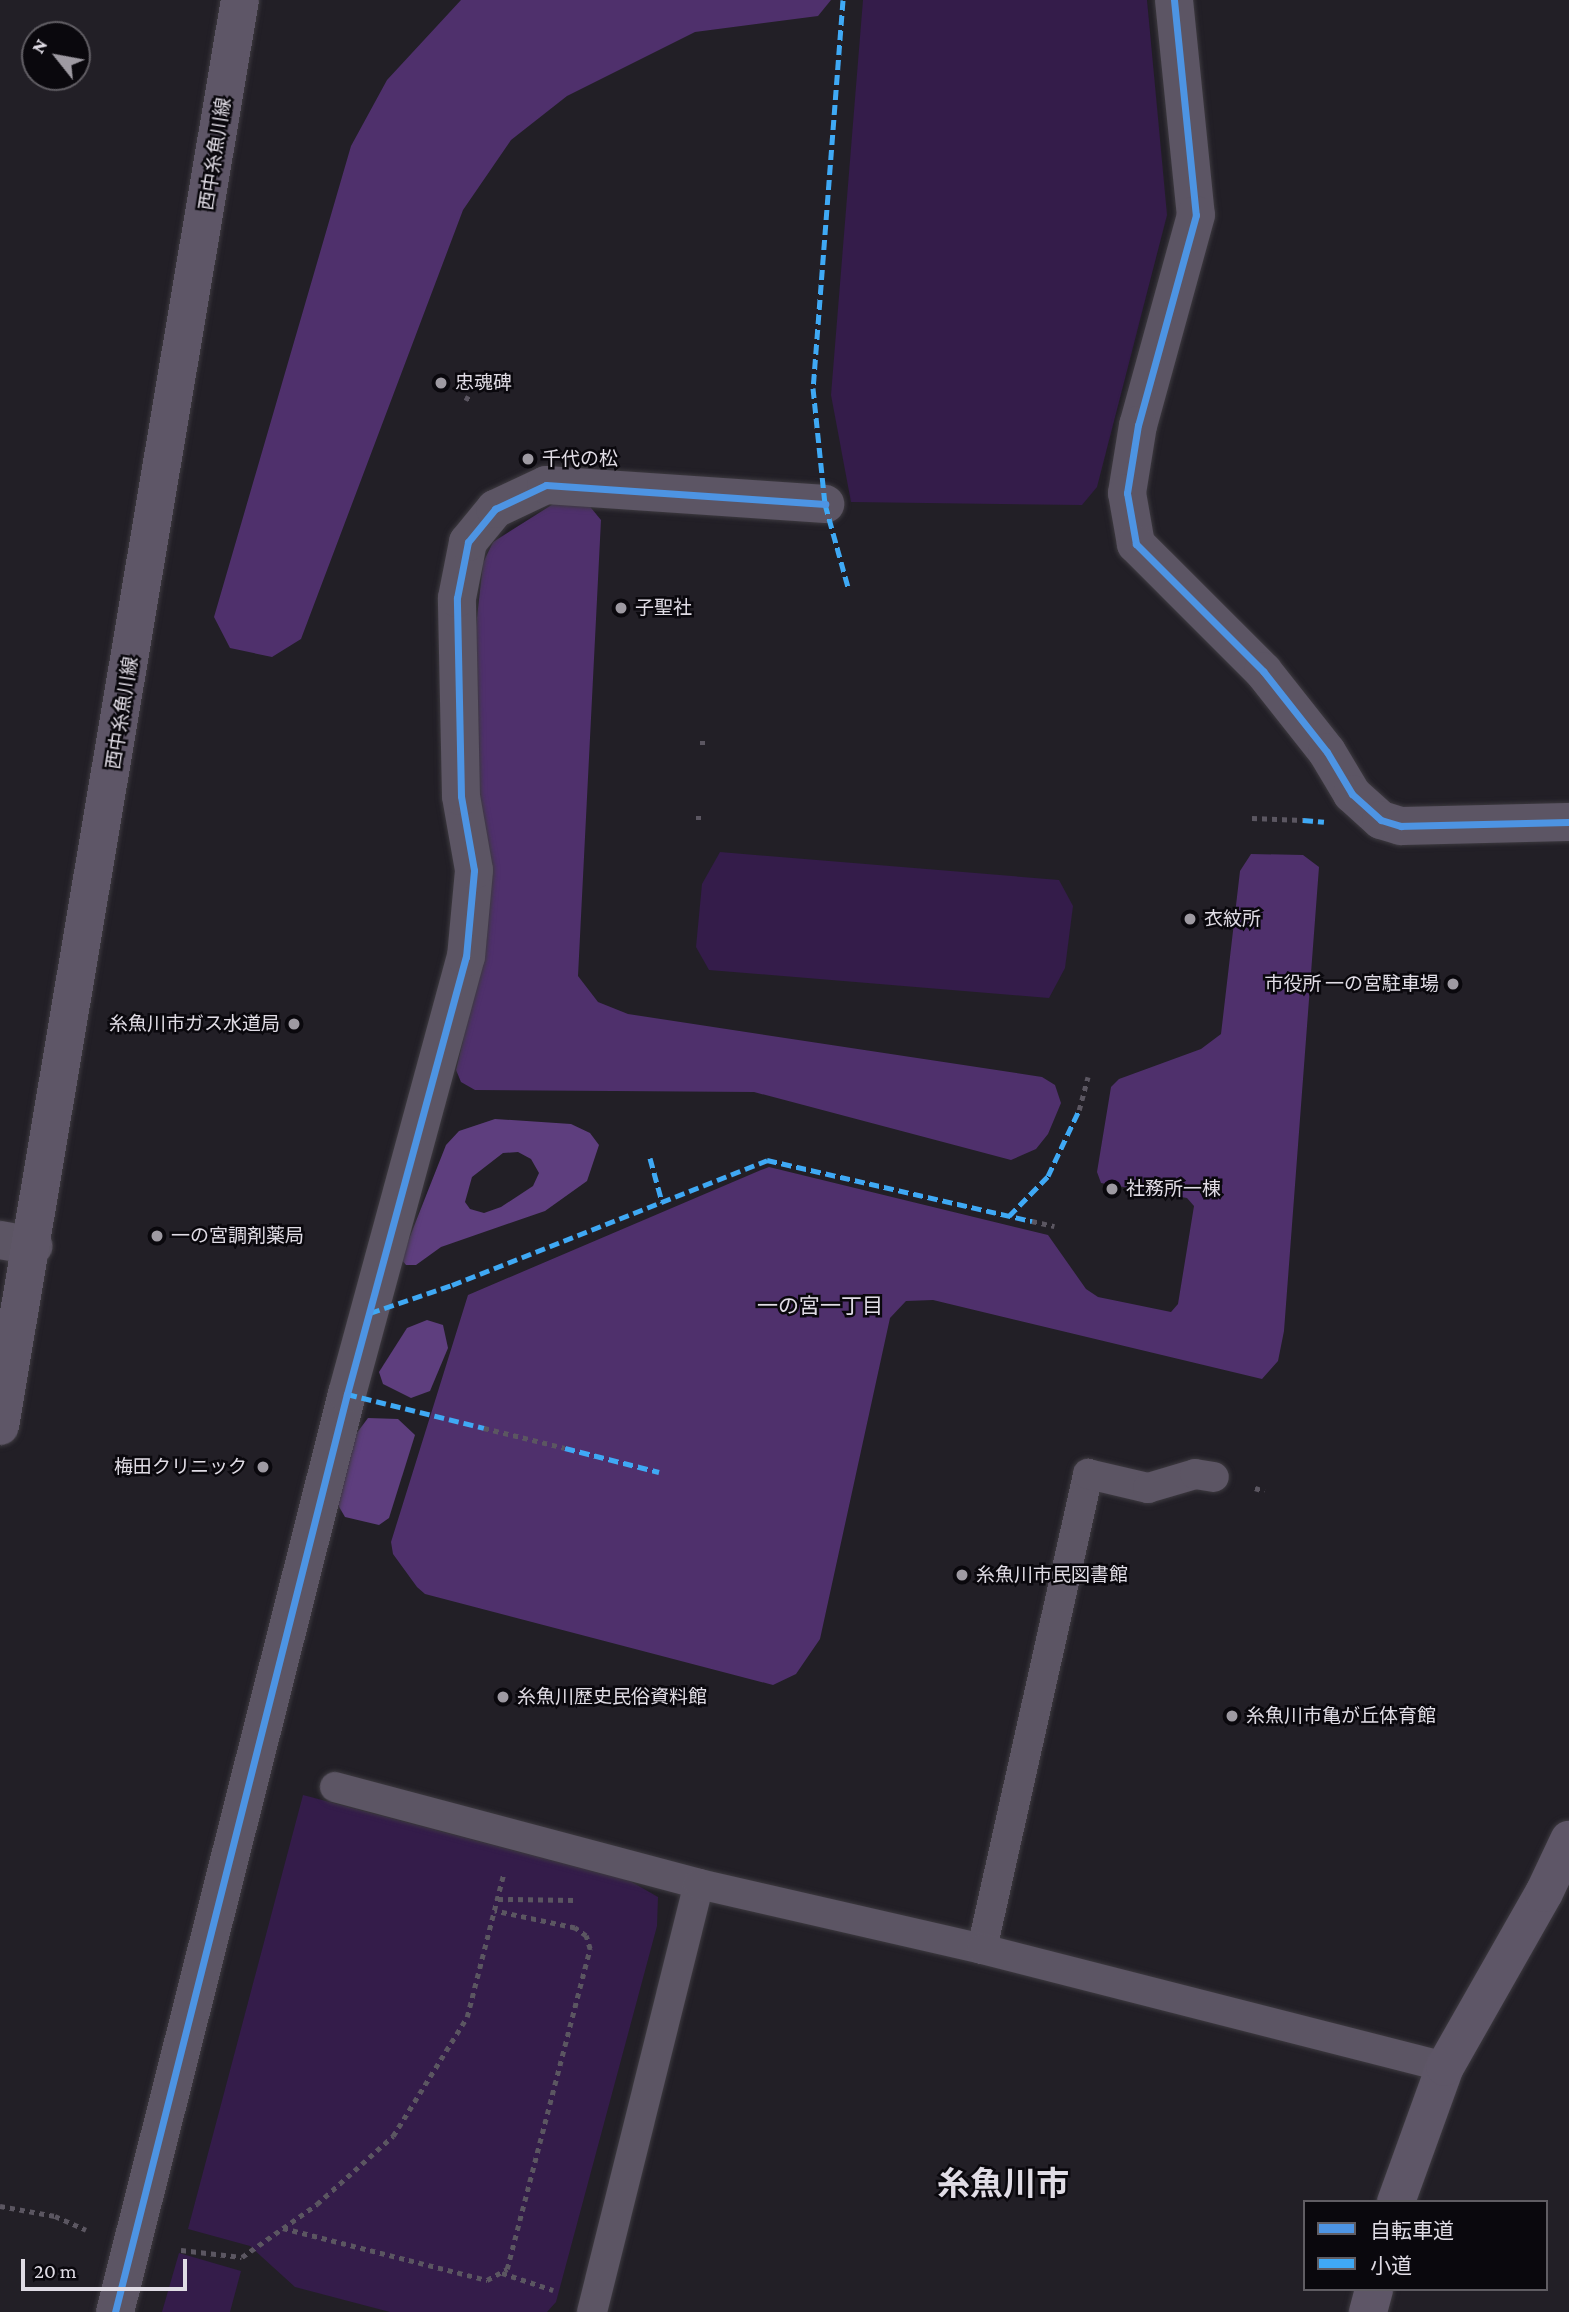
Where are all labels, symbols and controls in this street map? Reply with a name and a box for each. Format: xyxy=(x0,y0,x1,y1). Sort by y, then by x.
north arrow xyxy=(21,21,91,91)
text: N xyxy=(27,35,52,57)
street label: 西中糸魚川線 xyxy=(195,96,235,212)
place label: 忠魂碑 xyxy=(455,372,512,394)
marker: 忠魂碑 xyxy=(433,375,449,391)
place label: 千代の松 xyxy=(542,448,618,470)
marker: 千代の松 xyxy=(520,451,536,467)
place label: 子聖社 xyxy=(635,597,692,619)
marker: 子聖社 xyxy=(613,600,629,616)
street label: 西中糸魚川線 xyxy=(102,655,142,771)
place label: 衣紋所 xyxy=(1204,908,1261,930)
marker: 衣紋所 xyxy=(1182,911,1198,927)
place label: 市役所 一の宮駐車場 xyxy=(1264,973,1439,995)
marker: 市役所 一の宮駐車場 xyxy=(1445,976,1461,992)
place label: 糸魚川市ガス水道局 xyxy=(109,1013,280,1035)
marker: 糸魚川市ガス水道局 xyxy=(286,1016,302,1032)
place label: 社務所一棟 xyxy=(1126,1178,1221,1200)
marker: 社務所一棟 xyxy=(1104,1181,1120,1197)
place label: 一の宮調剤薬局 xyxy=(171,1225,304,1247)
marker: 一の宮調剤薬局 xyxy=(149,1228,165,1244)
district label: 一の宮一丁目 xyxy=(757,1293,883,1319)
place label: 梅田クリニック xyxy=(114,1456,247,1478)
marker: 梅田クリニック xyxy=(253,1457,273,1477)
place label: 糸魚川市民図書館 xyxy=(976,1564,1128,1586)
marker: 糸魚川市民図書館 xyxy=(954,1567,970,1583)
place label: 糸魚川歴史民俗資料館 xyxy=(517,1686,707,1708)
marker: 糸魚川歴史民俗資料館 xyxy=(495,1689,511,1705)
place label: 糸魚川市亀が丘体育館 xyxy=(1246,1705,1436,1727)
marker: 糸魚川市亀が丘体育館 xyxy=(1224,1708,1240,1724)
district label: 糸魚川市 xyxy=(937,2164,1069,2204)
legend xyxy=(1303,2200,1548,2291)
text: 自転車道 xyxy=(1370,2219,1454,2243)
scale bar xyxy=(24,2246,191,2290)
text: 小道 xyxy=(1370,2254,1412,2278)
text: 20 m xyxy=(34,2259,77,2283)

